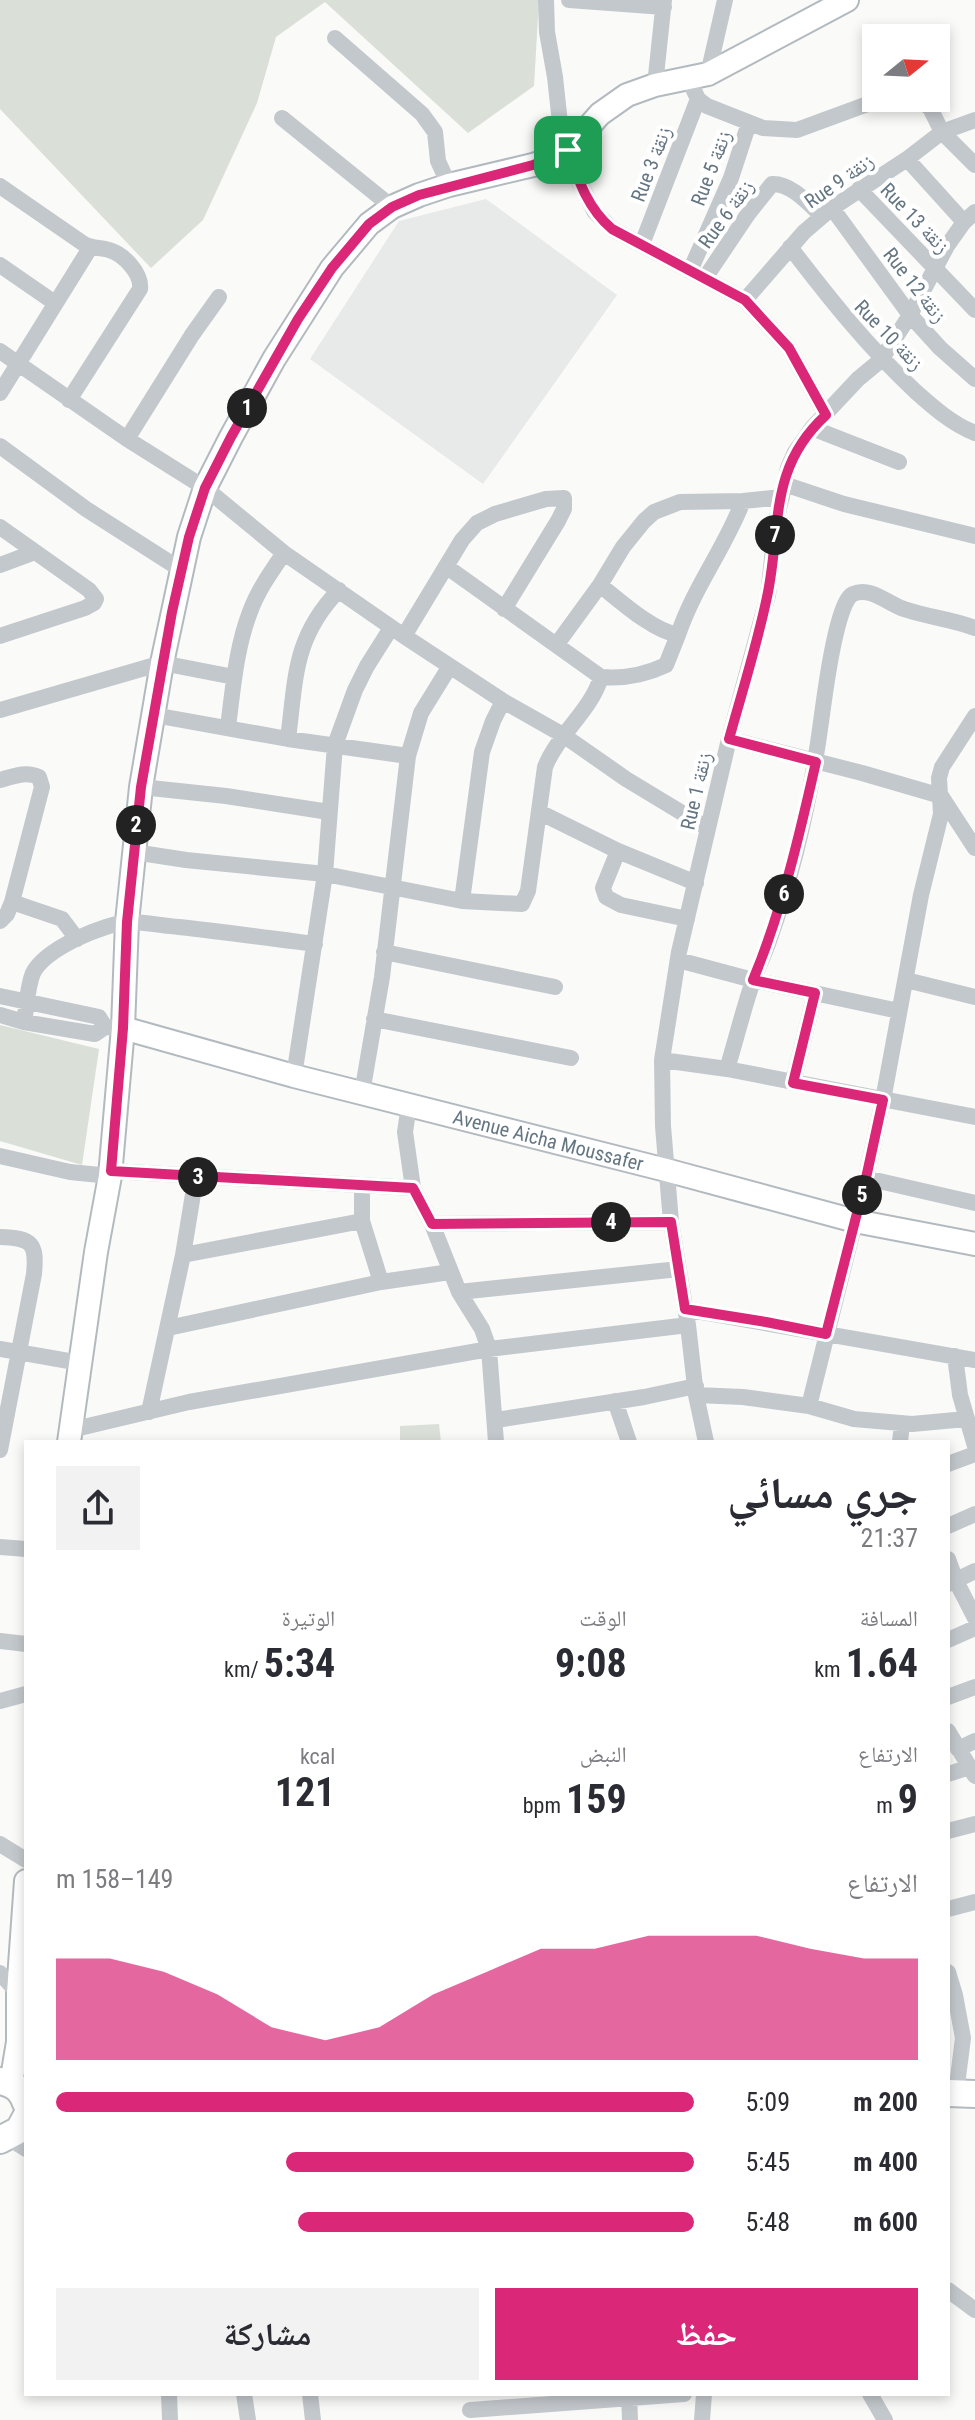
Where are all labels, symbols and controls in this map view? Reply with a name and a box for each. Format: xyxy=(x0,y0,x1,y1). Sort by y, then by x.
north arrow xyxy=(862,24,950,112)
map controls xyxy=(862,24,950,112)
pin xyxy=(534,116,602,184)
street label: Rue 3 زنقة xyxy=(626,123,676,205)
street label: Rue 5 زنقة xyxy=(686,127,736,209)
icon: arrive xyxy=(546,128,590,172)
street label: Rue 9 زنقة xyxy=(800,149,878,213)
street label: Rue 6 زنقة xyxy=(693,175,759,253)
street label: Rue 13 زنقة xyxy=(876,178,954,258)
street label: Rue 12 زنقة xyxy=(878,243,952,327)
street label: Rue 10 زنقة xyxy=(850,295,928,375)
pin: 1 xyxy=(227,388,267,428)
text: 1 xyxy=(241,395,253,420)
pin: 7 xyxy=(755,515,795,555)
text: 7 xyxy=(769,522,781,547)
street label: Rue 1 زنقة xyxy=(675,750,717,832)
pin: 2 xyxy=(116,805,156,845)
text: 2 xyxy=(130,812,142,837)
pin: 6 xyxy=(764,874,804,914)
text: 6 xyxy=(778,881,790,906)
street label: Avenue Aicha Moussafer xyxy=(451,1105,646,1176)
pin: 3 xyxy=(178,1157,218,1197)
text: 3 xyxy=(192,1164,204,1189)
pin: 5 xyxy=(842,1175,882,1215)
text: 5 xyxy=(856,1182,868,1207)
pin: 4 xyxy=(591,1202,631,1242)
text: 4 xyxy=(605,1209,617,1234)
button: share xyxy=(56,1466,140,1550)
text: جري مسائي xyxy=(727,1467,918,1519)
text: 21:37 xyxy=(861,1523,918,1553)
text: الوتيرة xyxy=(282,1606,335,1631)
text: الوقت xyxy=(579,1606,627,1631)
text: المسافة xyxy=(860,1606,918,1631)
text: 5:34 xyxy=(264,1640,335,1687)
text: 9:08 xyxy=(555,1640,627,1687)
text: 1.64 xyxy=(846,1640,918,1687)
text: /km xyxy=(224,1657,264,1682)
text: km xyxy=(814,1657,846,1682)
text: النبض xyxy=(580,1742,627,1767)
text: الارتفاع xyxy=(858,1742,918,1767)
text: kcal xyxy=(300,1744,335,1769)
text: 121 xyxy=(275,1769,335,1816)
text: 159 xyxy=(566,1776,627,1823)
text: 9 xyxy=(898,1776,918,1823)
text: bpm xyxy=(523,1793,566,1818)
text: m xyxy=(876,1793,898,1818)
text: 149–158 m xyxy=(56,1864,173,1894)
text: الارتفاع xyxy=(847,1868,918,1898)
text: 5:09 xyxy=(745,2087,790,2117)
text: 200 m xyxy=(853,2087,918,2117)
text: 5:45 xyxy=(745,2147,790,2177)
text: 400 m xyxy=(853,2147,918,2177)
text: 5:48 xyxy=(745,2207,790,2237)
text: 600 m xyxy=(853,2207,918,2237)
button: مشاركة xyxy=(56,2288,479,2380)
button: حفظ xyxy=(495,2288,918,2380)

